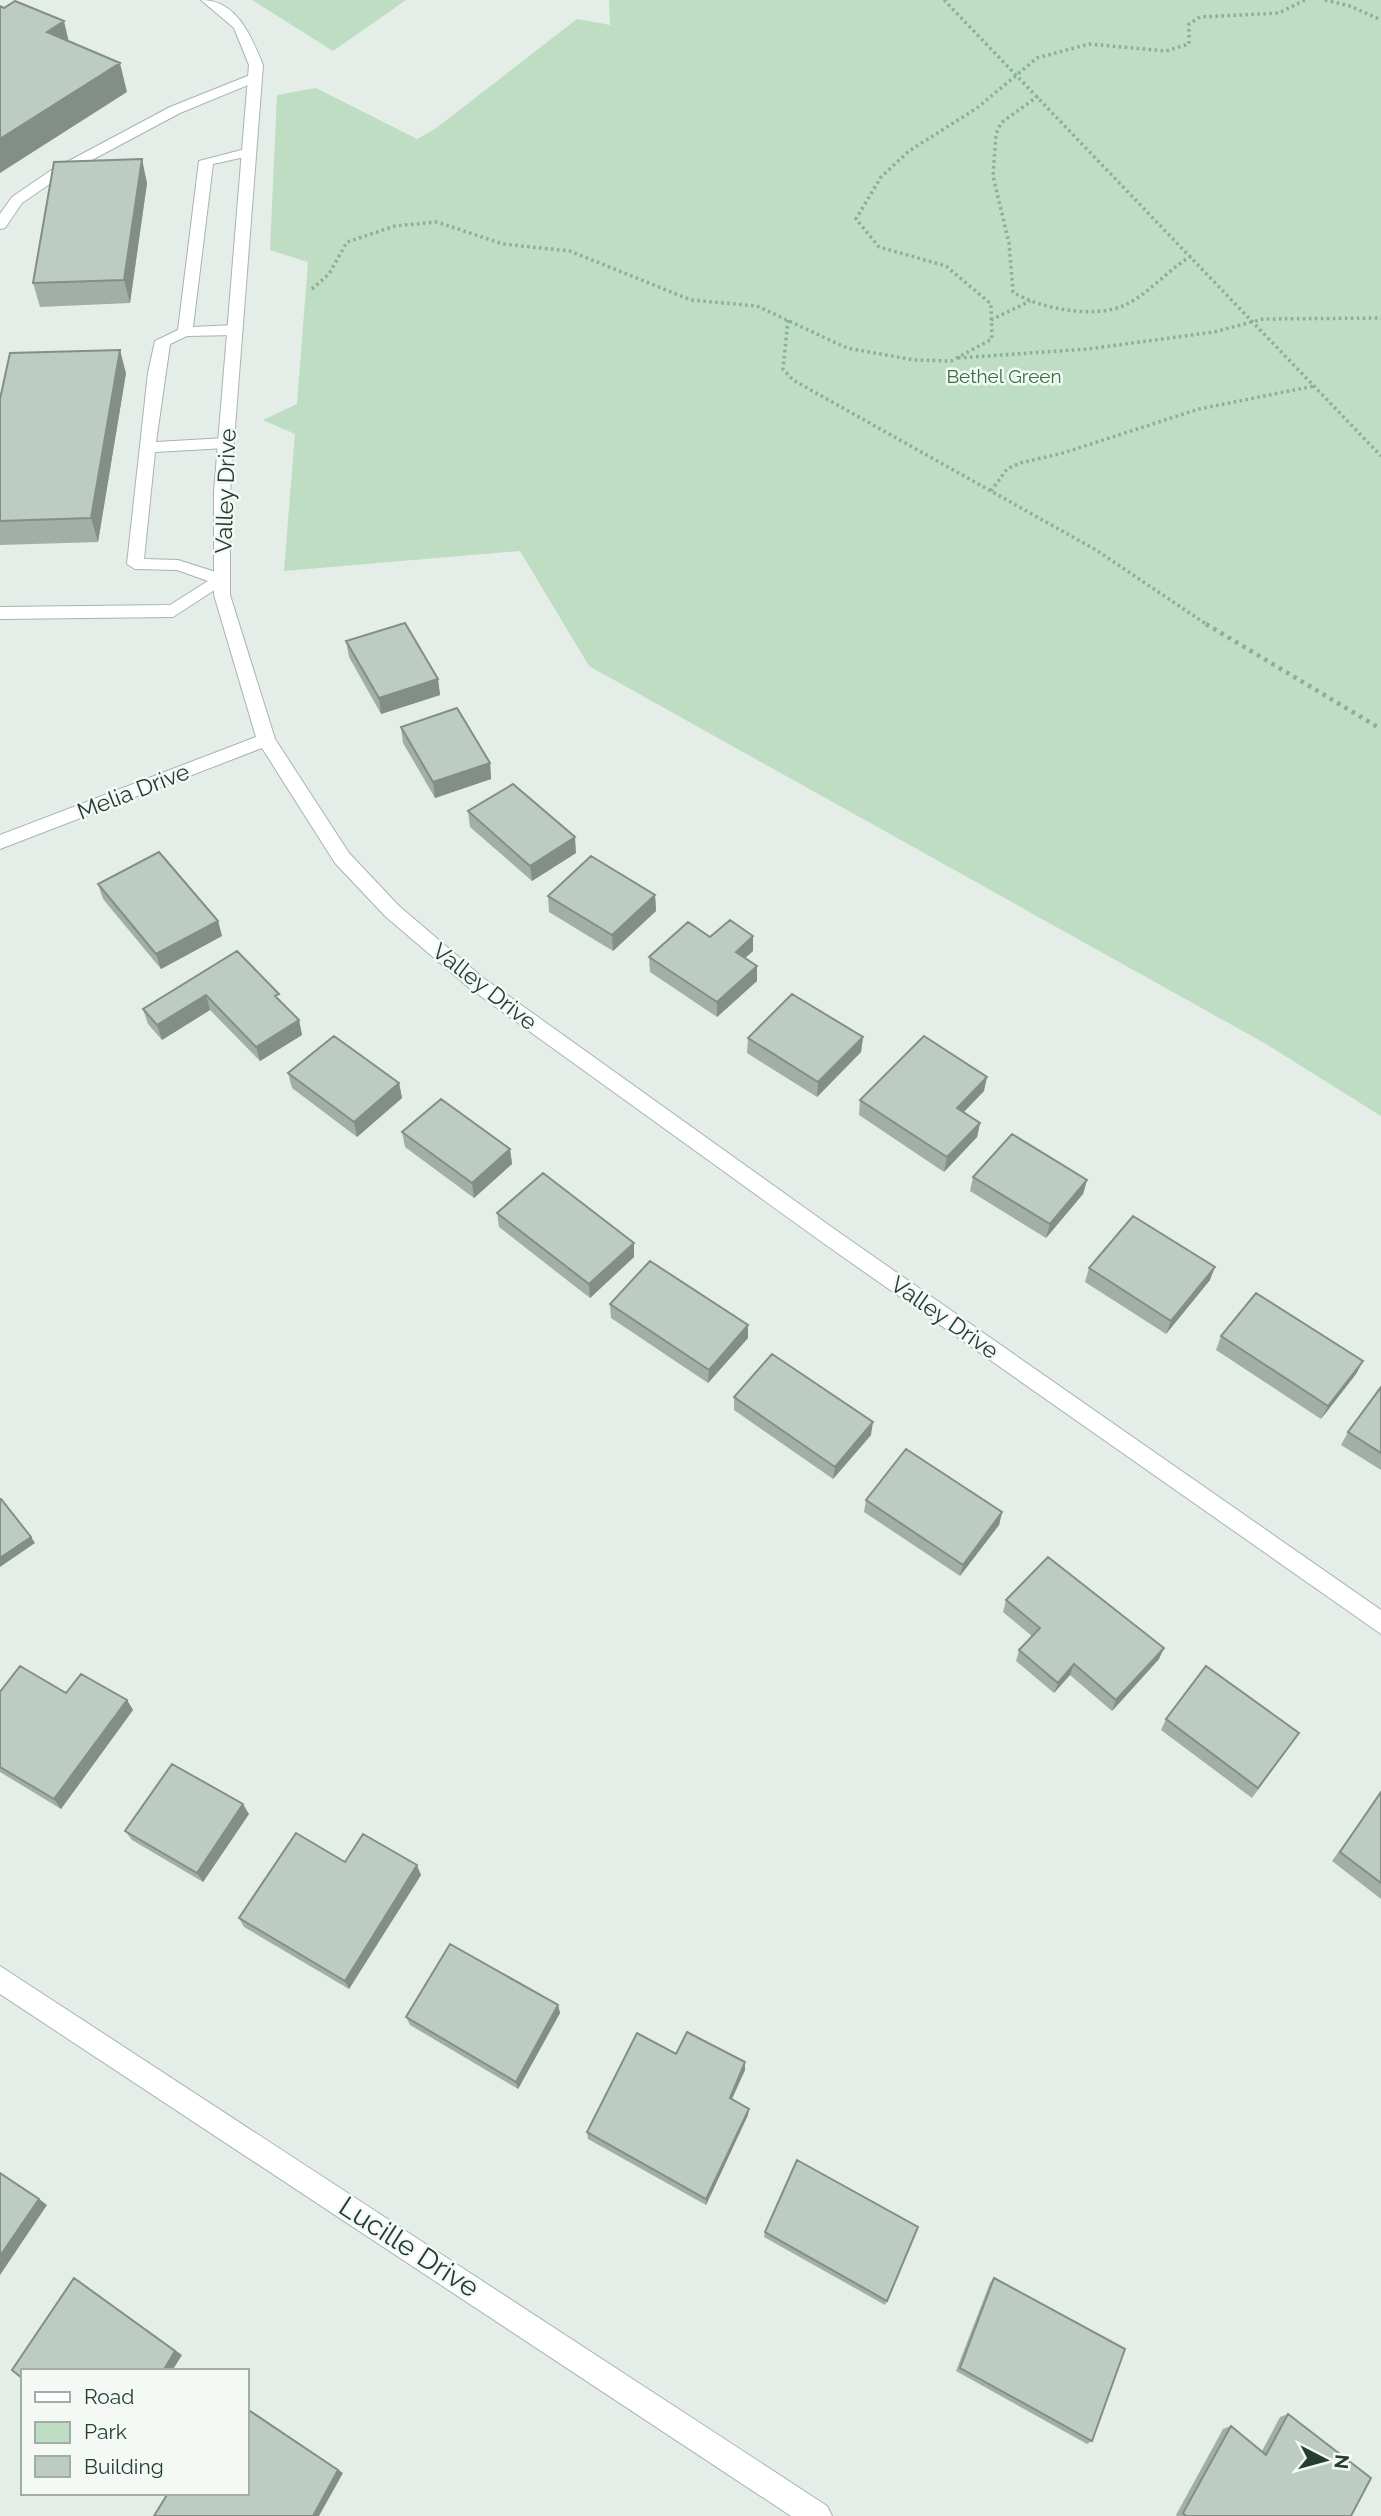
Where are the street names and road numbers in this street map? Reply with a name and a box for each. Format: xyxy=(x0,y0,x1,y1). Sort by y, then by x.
street label: Valley Drive xyxy=(209,428,241,554)
street label: Melia Drive xyxy=(73,757,193,825)
street label: Valley Drive xyxy=(427,937,543,1035)
street label: Valley Drive xyxy=(886,1270,1004,1364)
street label: Lucille Drive xyxy=(333,2190,485,2304)

